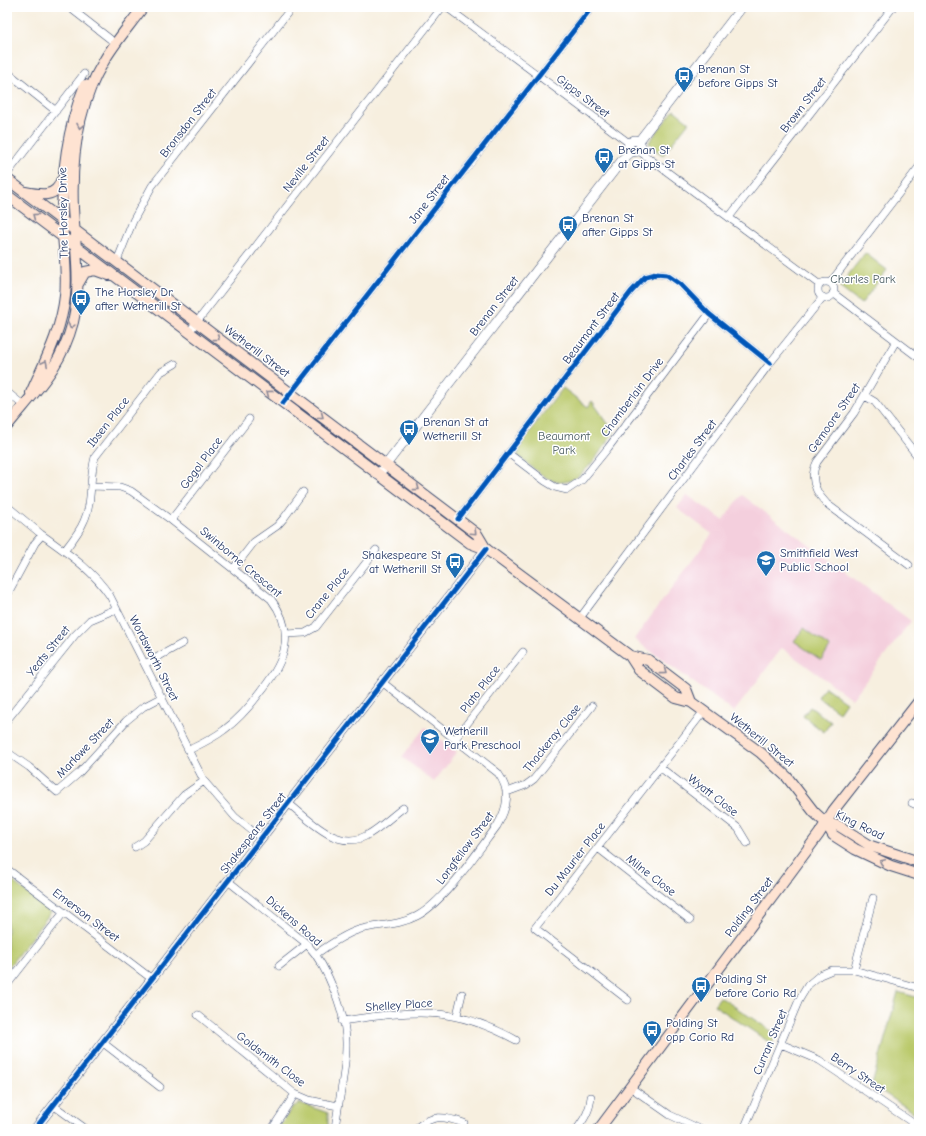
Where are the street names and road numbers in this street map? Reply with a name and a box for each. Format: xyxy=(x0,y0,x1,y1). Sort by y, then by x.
street label: Gipps Street xyxy=(554,71,613,121)
street label: Brown Street xyxy=(777,74,829,135)
street label: Bronsdon Street xyxy=(157,85,220,160)
street label: Neville Street xyxy=(280,133,332,195)
street label: The Horsley Drive xyxy=(55,167,71,259)
street label: Jane Street xyxy=(406,171,453,226)
street label: Brenan Street xyxy=(466,273,522,338)
street label: Beaumont Street xyxy=(559,289,623,367)
street label: Wetherill Street xyxy=(222,322,293,380)
street label: Chamberlain Drive xyxy=(598,355,666,439)
street label: Gemoore Street xyxy=(805,380,864,456)
street label: Ibsen Place xyxy=(84,394,132,450)
street label: Charles Street xyxy=(665,416,720,483)
street label: Gogol Place xyxy=(177,434,225,492)
street label: Swinborne Crescent xyxy=(197,524,285,601)
street label: Crane Place xyxy=(302,564,352,622)
street label: Wordsworth Street xyxy=(126,613,182,704)
street label: Yeats Street xyxy=(23,622,73,679)
street label: Plato Place xyxy=(457,662,503,716)
street label: Thackeray Close xyxy=(520,701,584,775)
street label: Wetherill Street xyxy=(727,710,797,770)
street label: Marlowe Street xyxy=(53,715,117,781)
street label: Wyatt Close xyxy=(685,771,741,819)
street label: Shakespeare Street xyxy=(217,789,289,876)
street label: King Road xyxy=(833,807,887,843)
street label: Longfellow Street xyxy=(433,809,497,887)
street label: Du Maurier Place xyxy=(542,819,608,899)
street label: Milne Close xyxy=(623,851,679,899)
street label: Polding Street xyxy=(722,874,776,940)
street label: Emerson Street xyxy=(50,885,123,945)
street label: Dickens Road xyxy=(263,893,325,949)
street label: Shelley Place xyxy=(365,996,433,1014)
street label: Curran Street xyxy=(750,1007,790,1077)
street label: Goldsmith Close xyxy=(234,1029,308,1089)
street label: Berry Street xyxy=(828,1050,888,1097)

